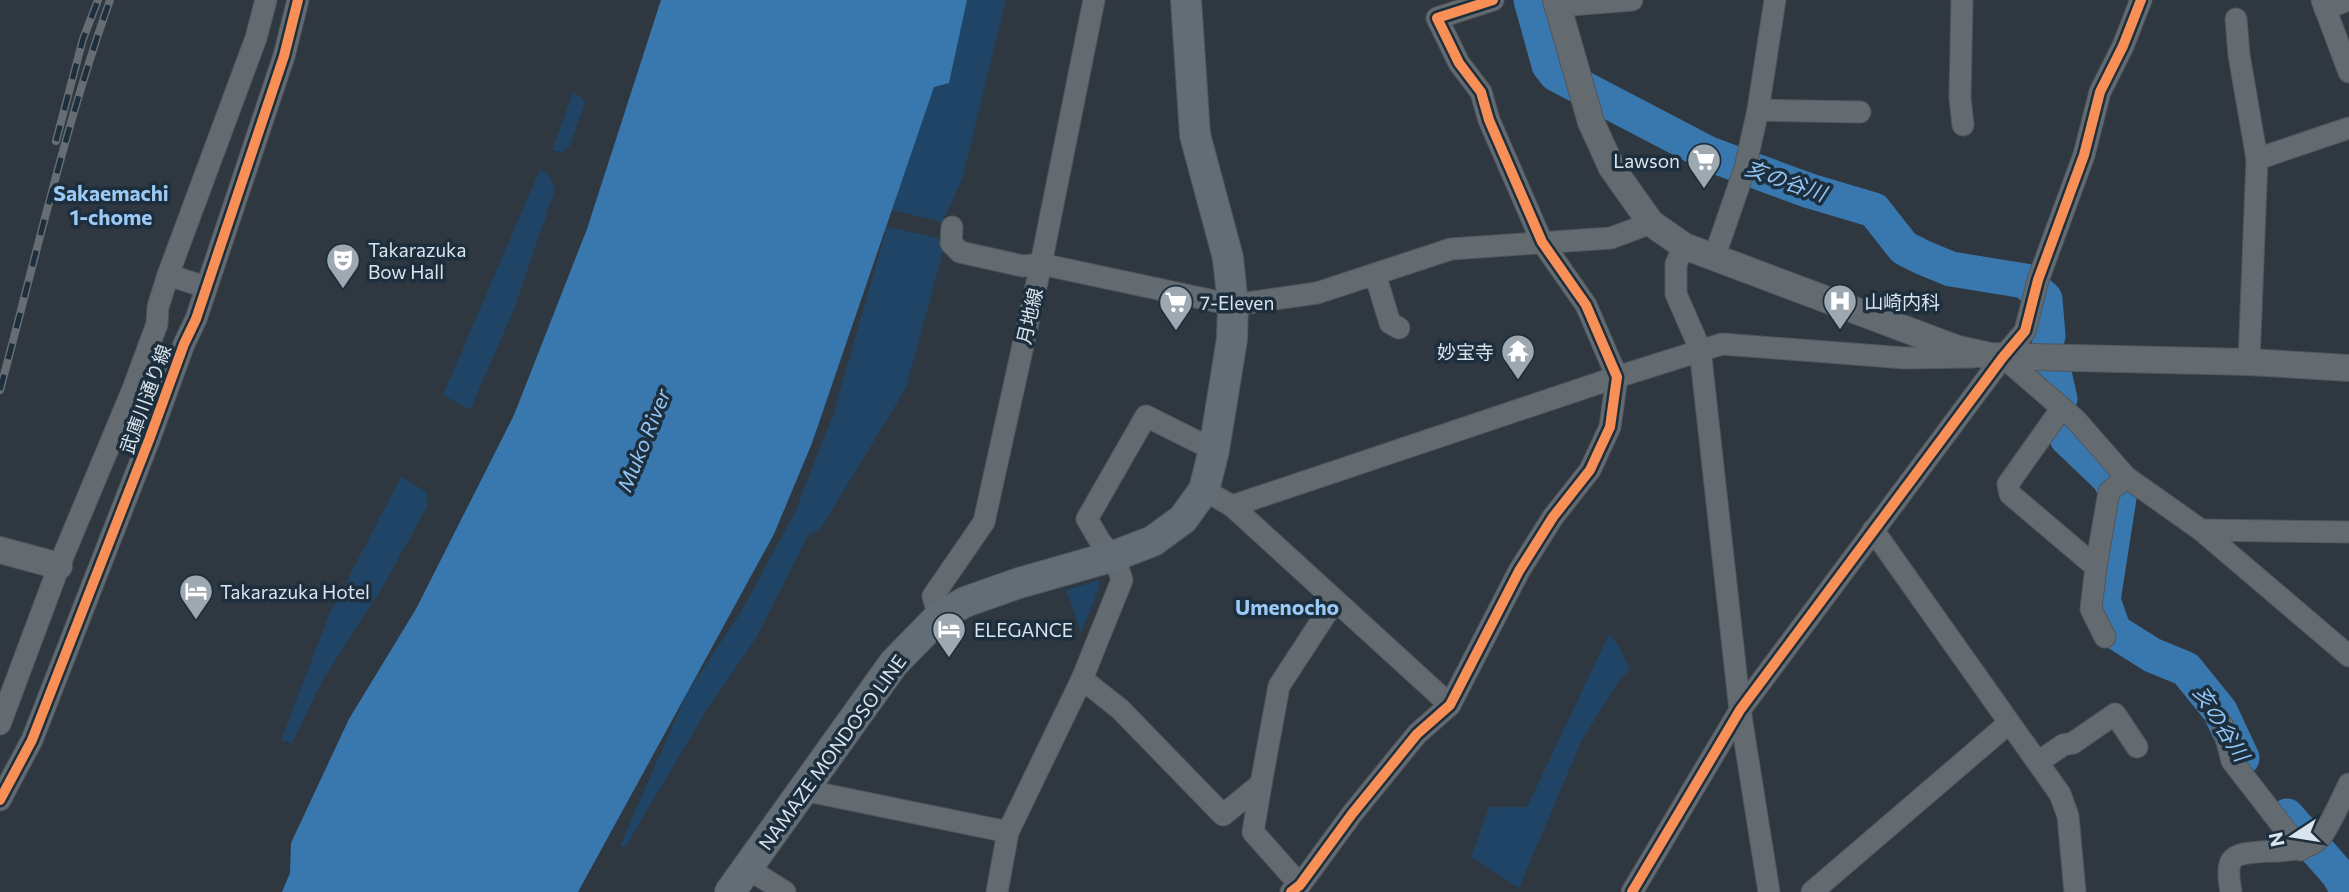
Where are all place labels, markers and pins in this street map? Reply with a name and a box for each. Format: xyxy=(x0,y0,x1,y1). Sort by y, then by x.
supermarket icon: Lawson xyxy=(1685,141,1723,190)
place label: Lawson xyxy=(1613,149,1680,172)
place label: Takarazuka Bow Hall xyxy=(368,238,466,283)
theatre icon: Takarazuka Bow Hall xyxy=(324,241,362,290)
hospital icon: 山崎内科 xyxy=(1821,282,1859,331)
supermarket icon: 7-Eleven xyxy=(1157,283,1195,332)
place label: 山崎内科 xyxy=(1864,290,1940,313)
place label: 7-Eleven xyxy=(1200,291,1274,314)
temple icon: 妙宝寺 xyxy=(1499,332,1537,381)
place label: 妙宝寺 xyxy=(1437,340,1494,363)
hotel icon: Takarazuka Hotel xyxy=(177,572,215,621)
place label: Takarazuka Hotel xyxy=(220,580,370,603)
hotel icon: ELEGANCE xyxy=(930,610,968,659)
place label: ELEGANCE xyxy=(974,618,1073,641)

